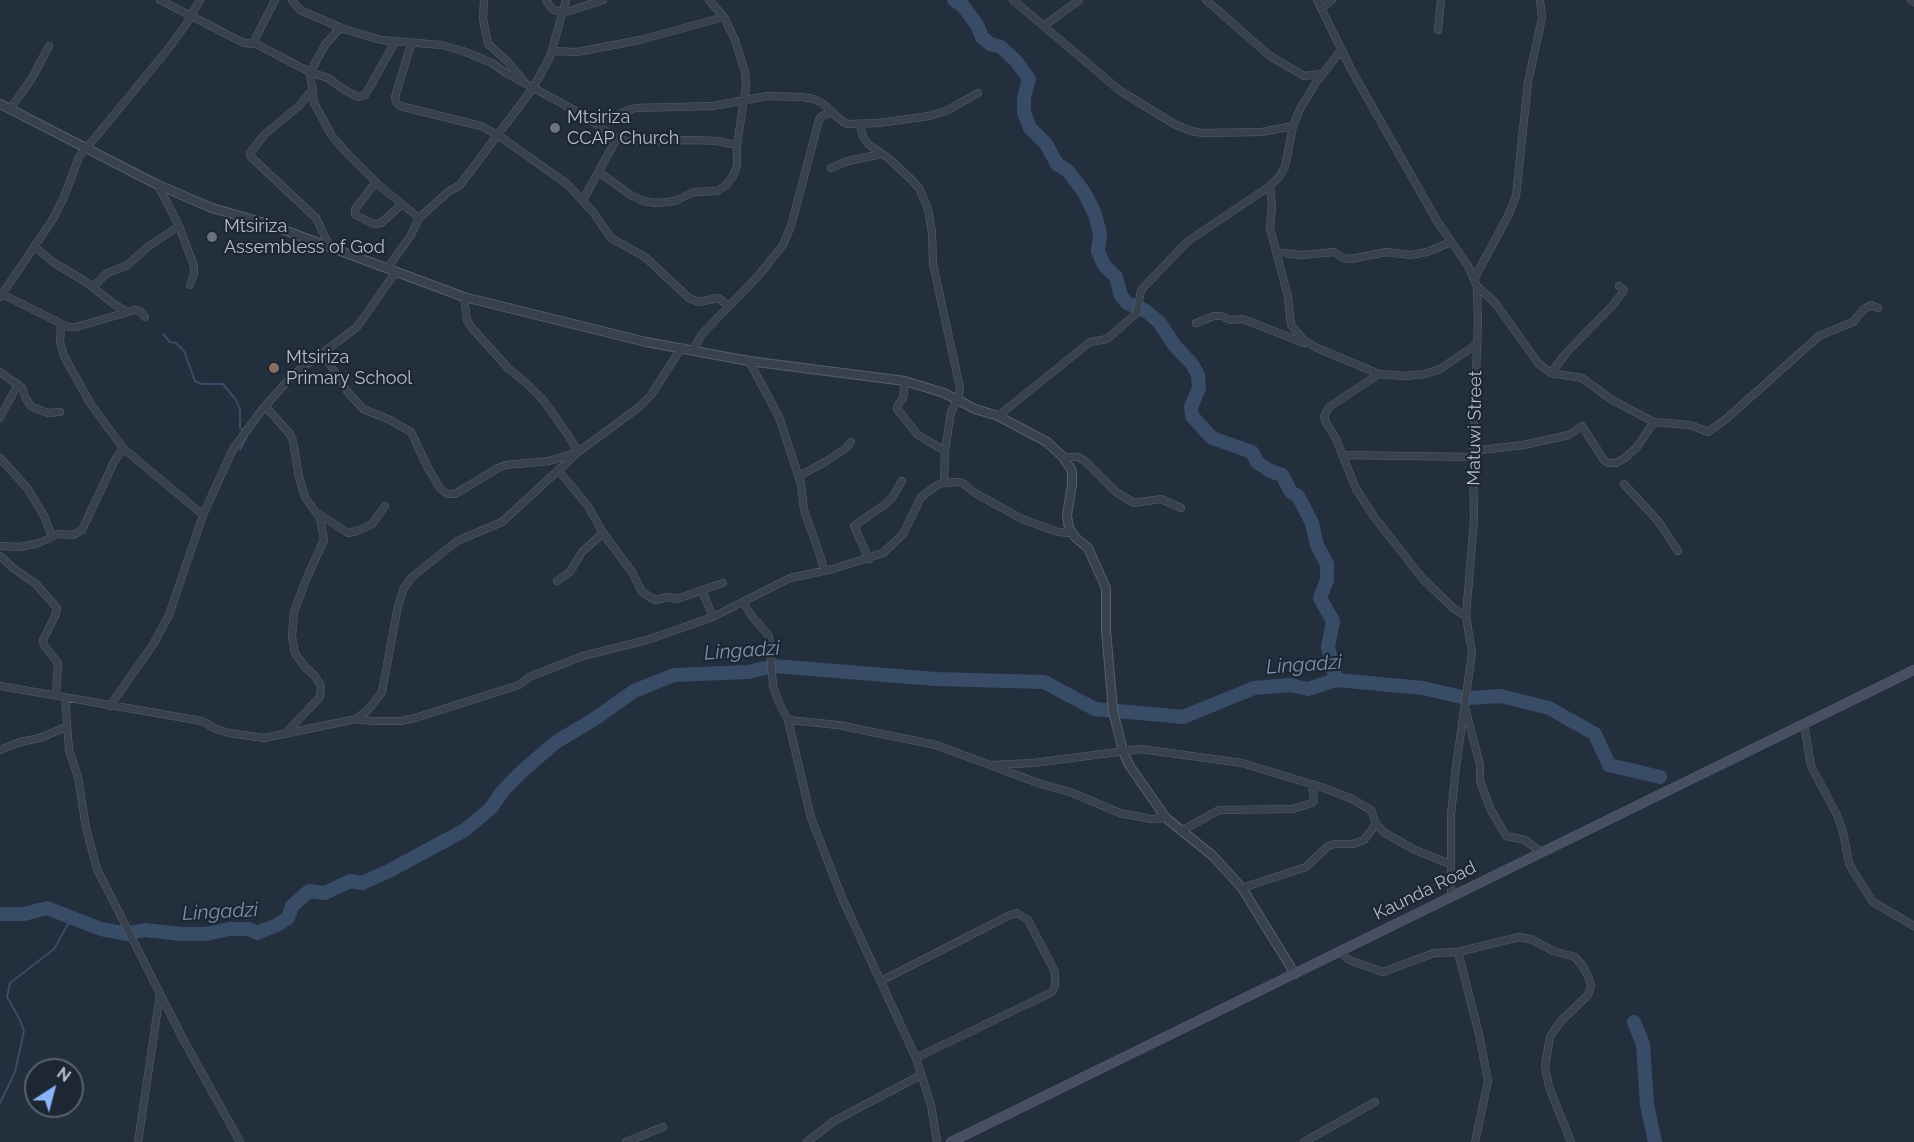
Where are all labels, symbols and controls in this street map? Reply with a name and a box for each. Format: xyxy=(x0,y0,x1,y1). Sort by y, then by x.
place label: Mtsiriza CCAP Church xyxy=(567,107,679,150)
marker: Mtsiriza CCAP Church xyxy=(548,121,562,135)
place label: Mtsiriza Assembless of God xyxy=(224,216,385,258)
marker: Mtsiriza Assembless of God xyxy=(205,230,219,244)
place label: Mtsiriza Primary School xyxy=(286,347,412,389)
marker: Mtsiriza Primary School xyxy=(267,361,281,375)
street label: Matuwi Street xyxy=(1463,370,1487,486)
water label: Lingadzi xyxy=(703,636,781,666)
water label: Lingadzi xyxy=(1265,650,1343,680)
street label: Kaunda Road xyxy=(1370,857,1480,925)
water label: Lingadzi xyxy=(181,898,259,926)
north arrow xyxy=(24,1058,84,1118)
text: N xyxy=(53,1063,74,1086)

